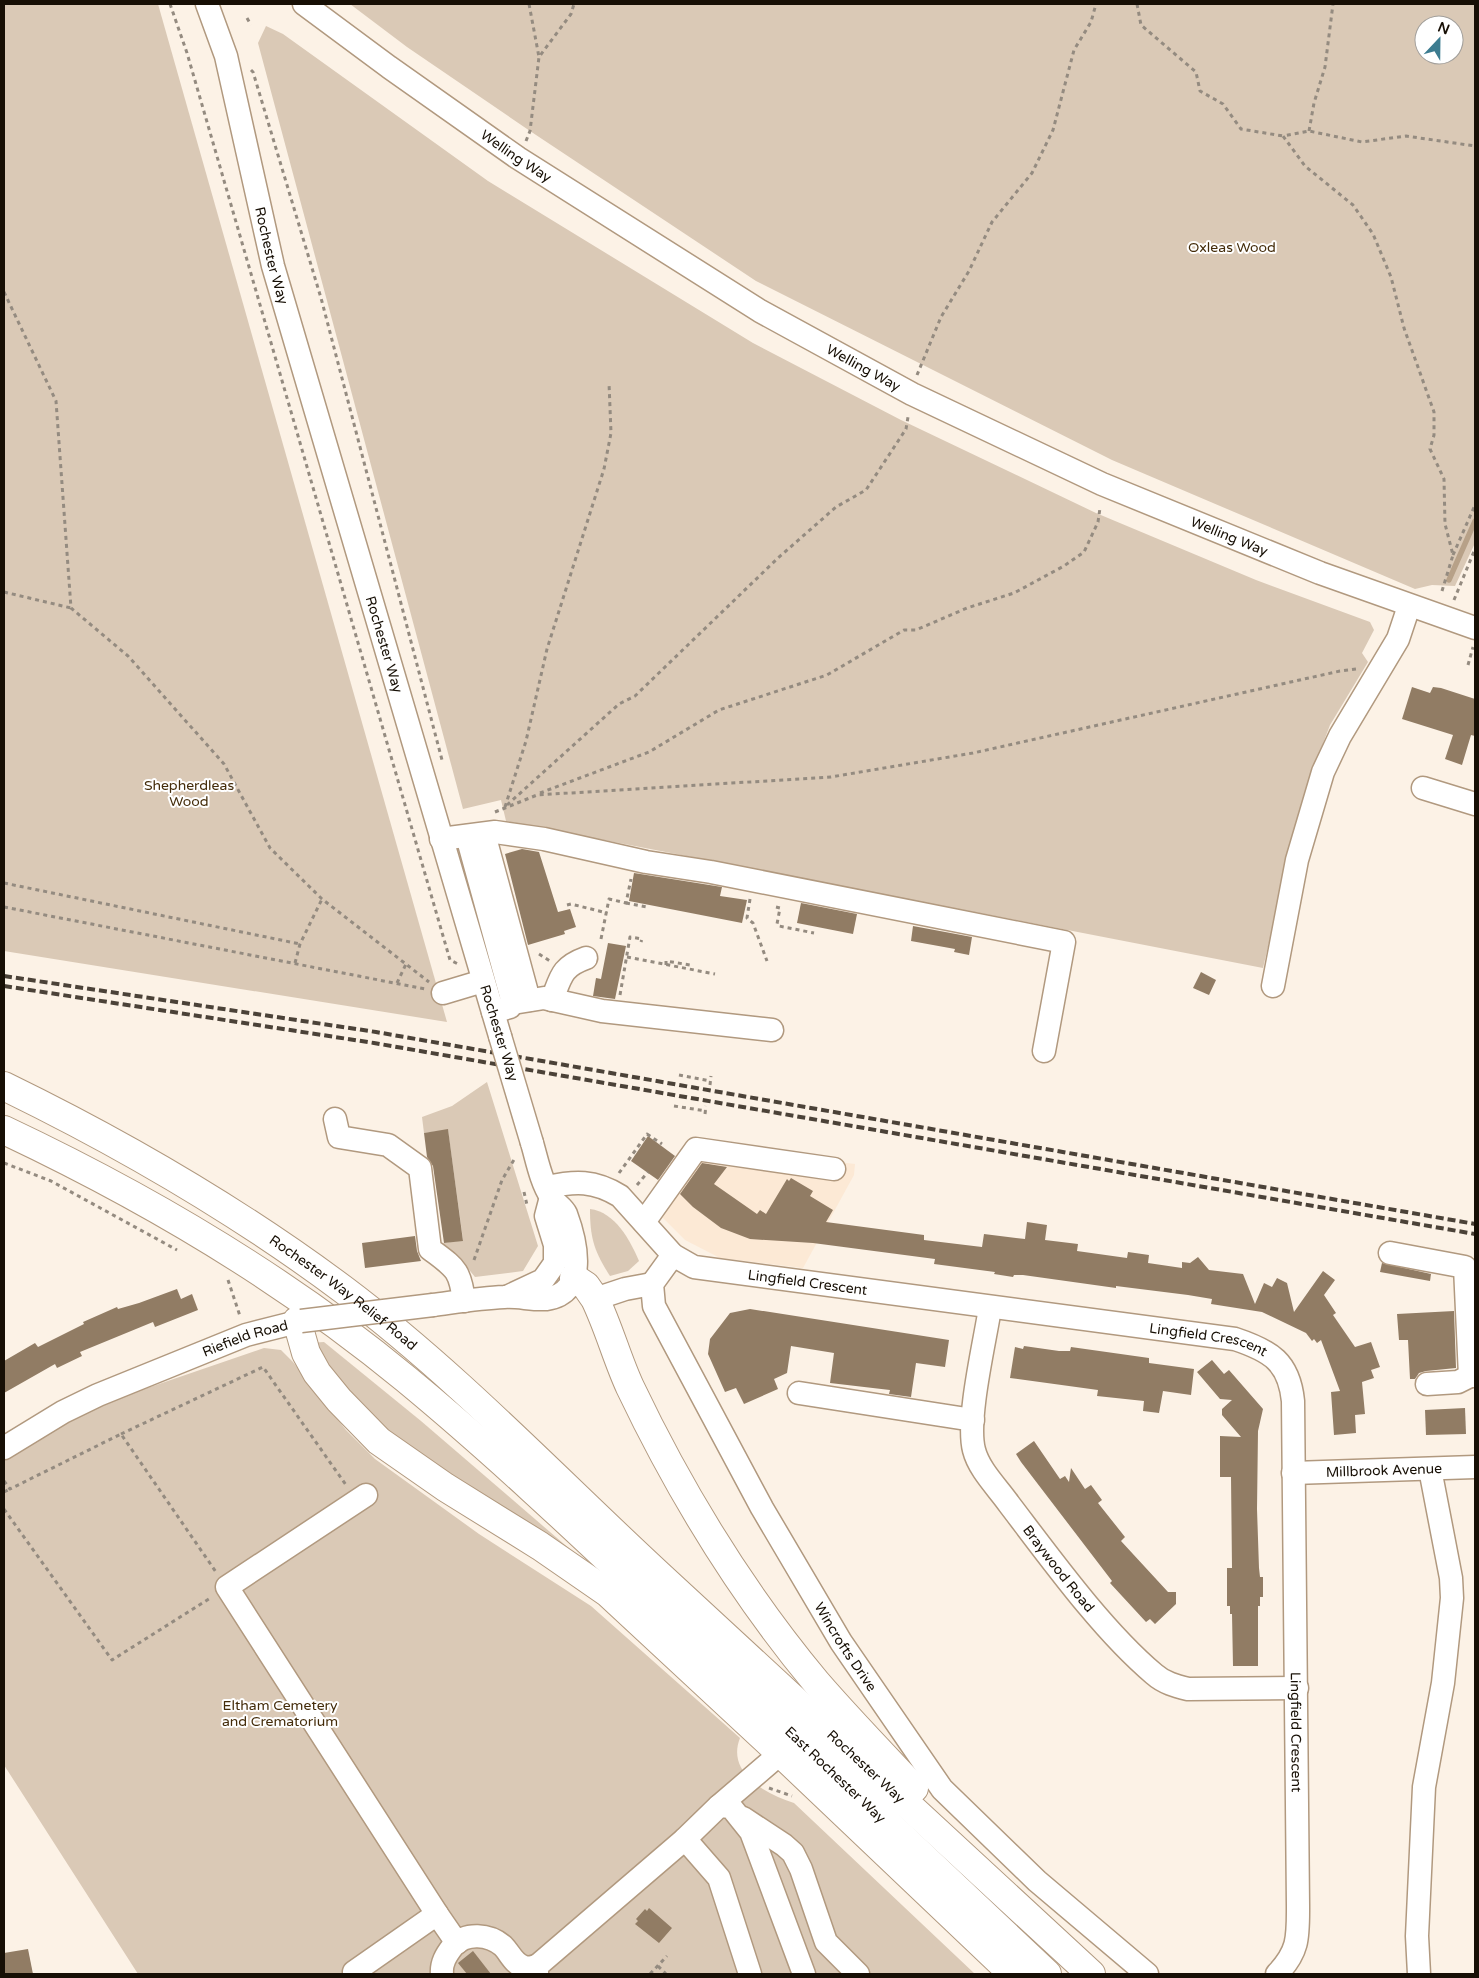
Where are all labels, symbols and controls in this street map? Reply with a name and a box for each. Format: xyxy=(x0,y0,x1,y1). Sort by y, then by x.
north arrow xyxy=(1414,15,1464,65)
text: N xyxy=(1435,18,1452,38)
street label: Welling Way xyxy=(477,126,555,186)
street label: Rochester Way xyxy=(251,205,292,307)
park label: Oxleas Wood xyxy=(1188,239,1276,256)
street label: Welling Way xyxy=(824,340,904,395)
street label: Welling Way xyxy=(1188,513,1271,560)
street label: Rochester Way xyxy=(362,594,407,695)
park label: Shepherdleas Wood xyxy=(144,777,234,810)
street label: Rochester Way xyxy=(476,983,522,1084)
street label: Rochester Way Relief Road xyxy=(266,1231,421,1354)
street label: Lingfield Crescent xyxy=(747,1266,869,1299)
street label: Riefield Road xyxy=(200,1316,290,1360)
street label: Lingfield Crescent xyxy=(1148,1319,1271,1360)
street label: Millbrook Avenue xyxy=(1326,1460,1442,1480)
street label: Braywood Road xyxy=(1019,1522,1098,1616)
street label: Wincrofts Drive xyxy=(811,1599,881,1695)
street label: Lingfield Crescent xyxy=(1287,1672,1305,1793)
park label: Eltham Cemetery and Crematorium xyxy=(222,1697,338,1730)
street label: East Rochester Way xyxy=(782,1723,890,1827)
street label: Rochester Way xyxy=(824,1726,909,1807)

